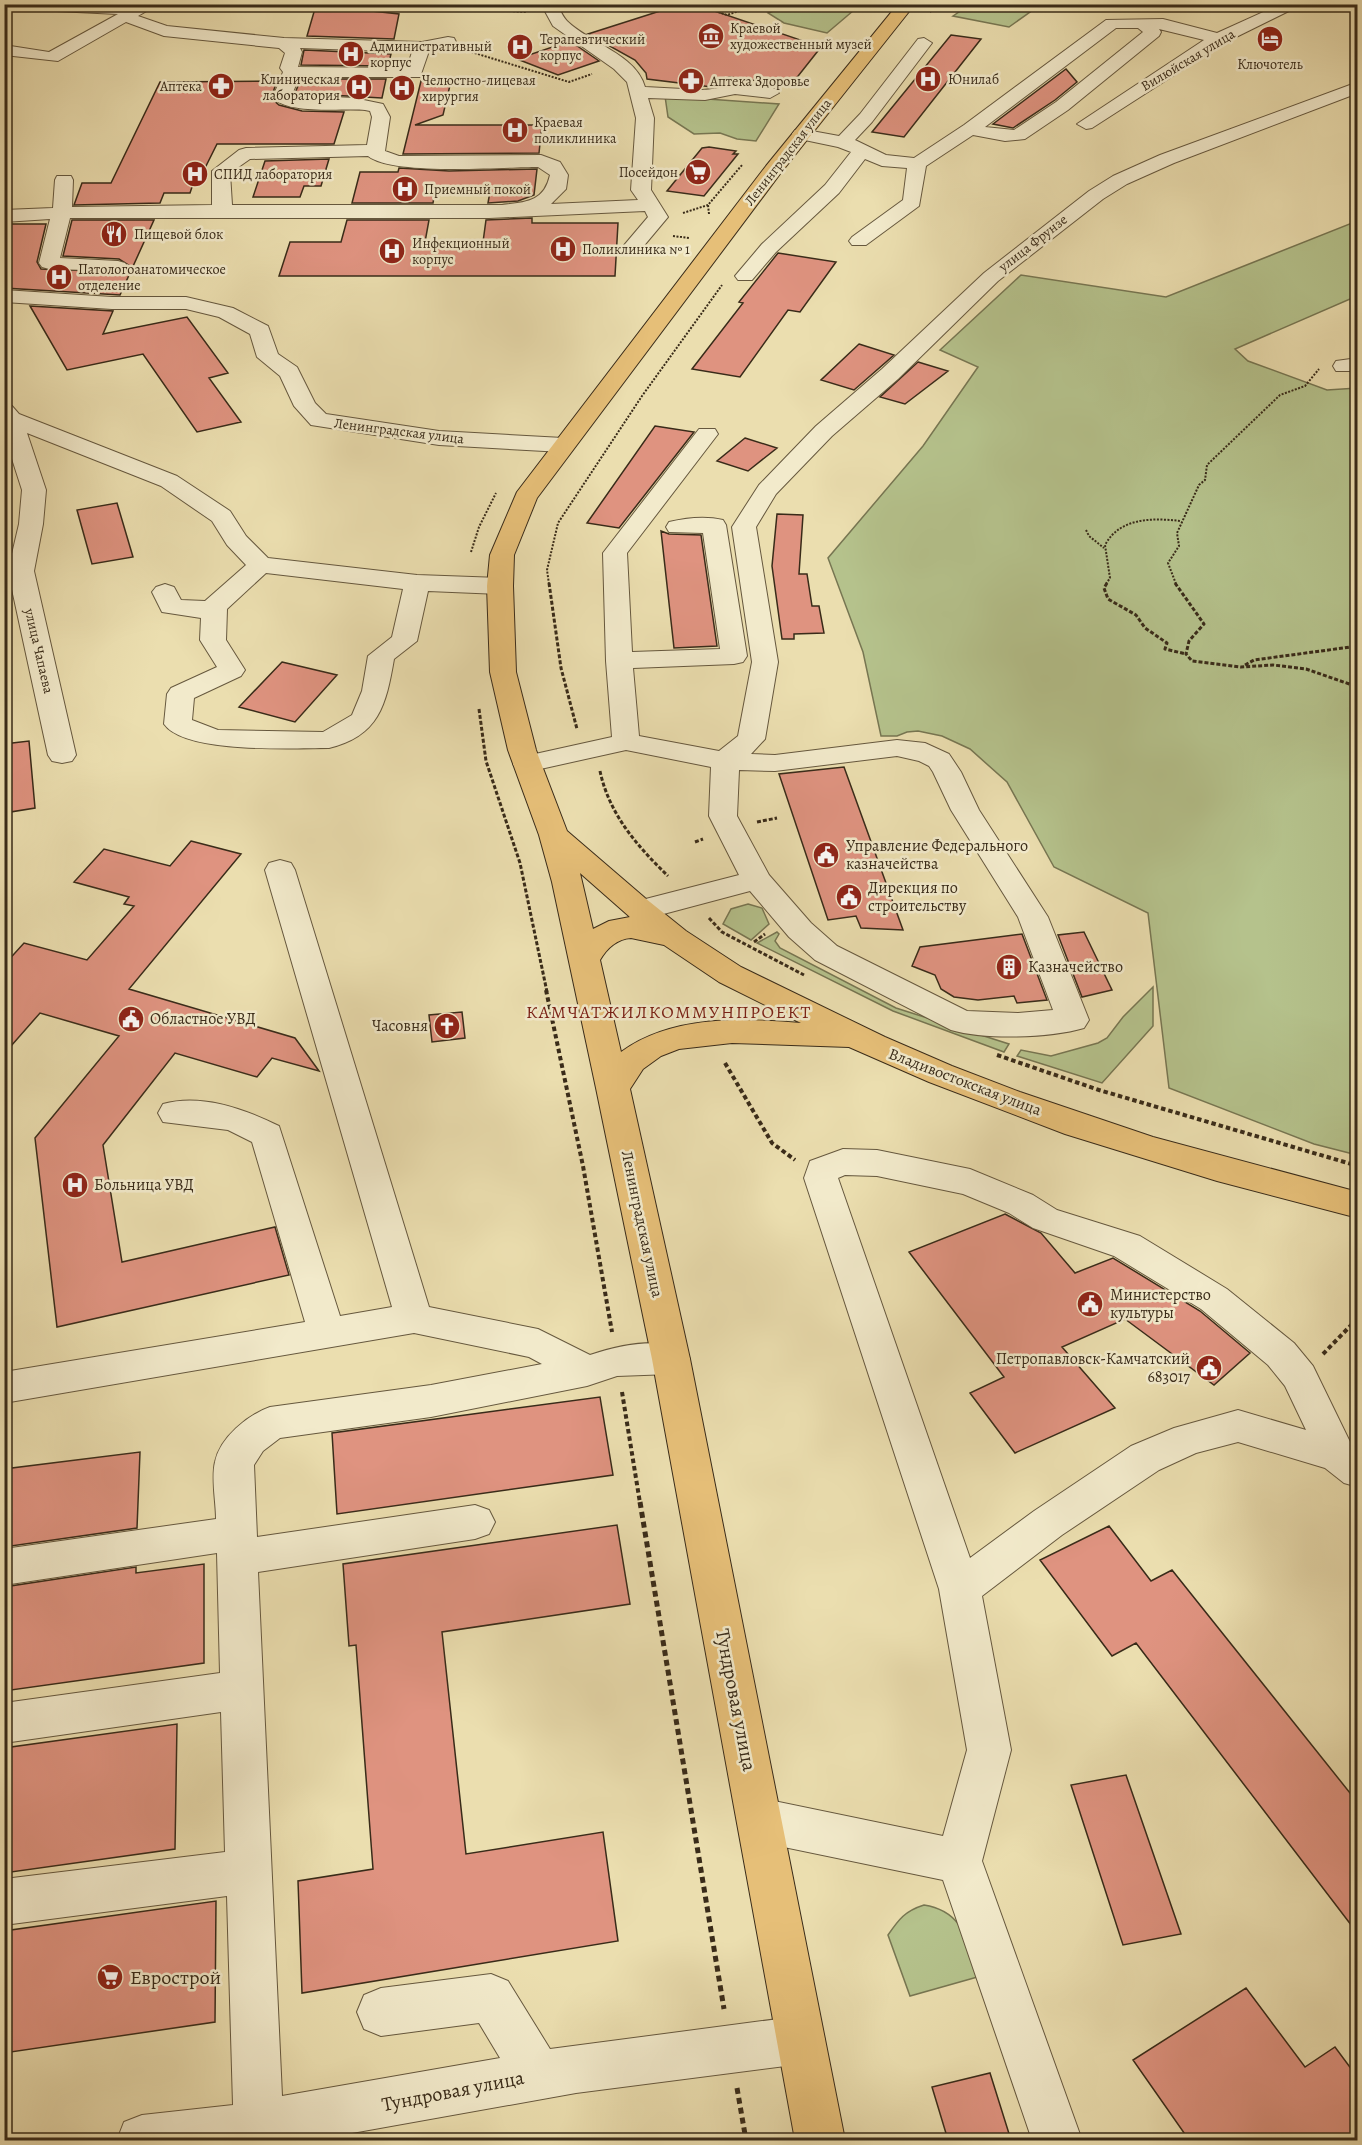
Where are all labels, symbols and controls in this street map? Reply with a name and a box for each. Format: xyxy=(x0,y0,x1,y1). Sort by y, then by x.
place label: Краевой художественный музей xyxy=(730,19,872,54)
museum icon: Краевой художественный музей xyxy=(696,21,726,51)
street label: Вилюйская улица xyxy=(1137,24,1239,96)
hotel icon: Ключотель xyxy=(1255,24,1285,54)
place label: Терапевтический корпус xyxy=(540,30,645,65)
hospital icon: Терапевтический корпус xyxy=(505,32,535,62)
place label: Административный корпус xyxy=(369,37,492,72)
hospital icon: Административный корпус xyxy=(336,39,366,69)
place label: Ключотель xyxy=(1237,55,1303,74)
hospital icon: Юнилаб xyxy=(913,64,943,94)
pharmacy icon: Аптека Здоровье xyxy=(676,66,706,96)
place label: Клиническая лаборатория xyxy=(260,70,340,105)
place label: Юнилаб xyxy=(948,70,999,89)
pharmacy icon: Аптека xyxy=(206,71,236,101)
place label: Челюстно-лицевая хирургия xyxy=(422,71,536,106)
hospital icon: Клиническая лаборатория xyxy=(344,72,374,102)
place label: Аптека Здоровье xyxy=(709,72,810,91)
hospital icon: Челюстно-лицевая хирургия xyxy=(387,73,417,103)
place label: Аптека xyxy=(159,77,203,96)
street label: Ленинградская улица xyxy=(740,94,836,209)
place label: Краевая поликлиника xyxy=(534,113,617,148)
hospital icon: Краевая поликлиника xyxy=(500,115,530,145)
supermarket icon: Посейдон xyxy=(683,157,713,187)
hospital icon: СПИД лаборатория xyxy=(180,159,210,189)
place label: Посейдон xyxy=(619,163,678,182)
place label: СПИД лаборатория xyxy=(214,165,332,184)
hospital icon: Приемный покой xyxy=(390,174,420,204)
place label: Приемный покой xyxy=(424,180,531,199)
street label: улица Фрунзе xyxy=(994,210,1071,276)
restaurant icon: Пищевой блок xyxy=(99,219,129,249)
place label: Пищевой блок xyxy=(134,225,223,244)
place label: Инфекционный корпус xyxy=(412,234,510,269)
hospital icon: Поликлиника № 1 xyxy=(548,234,578,264)
hospital icon: Инфекционный корпус xyxy=(377,236,407,266)
place label: Поликлиника № 1 xyxy=(582,240,690,259)
place label: Патологоанатомическое отделение xyxy=(78,260,226,295)
hospital icon: Патологоанатомическое отделение xyxy=(44,262,74,292)
street label: Ленинградская улица xyxy=(333,414,466,448)
street label: улица Чапаева xyxy=(20,606,58,696)
place label: Управление Федерального казначейства xyxy=(846,835,1028,875)
public building icon: Управление Федерального казначейства xyxy=(811,840,841,870)
place label: Дирекция по строительству xyxy=(868,877,967,917)
public building icon: Дирекция по строительству xyxy=(834,882,864,912)
building icon: Казначейство xyxy=(994,952,1024,982)
place label: Казначейство xyxy=(1028,956,1123,978)
district label: КАМЧАТЖИЛКОММУНПРОЕКТ xyxy=(526,1000,812,1024)
public building icon: Областное УВД xyxy=(116,1004,146,1034)
place label: Областное УВД xyxy=(150,1008,256,1030)
church icon: Часовня xyxy=(432,1011,462,1041)
place label: Часовня xyxy=(372,1015,428,1037)
street label: Владивостокская улица xyxy=(885,1043,1045,1122)
street label: Ленинградская улица xyxy=(616,1148,668,1300)
hospital icon: Больница УВД xyxy=(60,1170,90,1200)
place label: Больница УВД xyxy=(94,1174,194,1196)
place label: Министерство культуры xyxy=(1110,1284,1211,1324)
public building icon: Министерство культуры xyxy=(1075,1289,1105,1319)
place label: Петропавловск-Камчатский 683017 xyxy=(996,1348,1190,1388)
public building icon: Петропавловск-Камчатский 683017 xyxy=(1194,1353,1224,1383)
street label: Тундровая улица xyxy=(709,1627,763,1774)
supermarket icon: Еврострой xyxy=(95,1962,125,1992)
place label: Еврострой xyxy=(130,1964,221,1991)
street label: Тундровая улица xyxy=(380,2064,527,2118)

